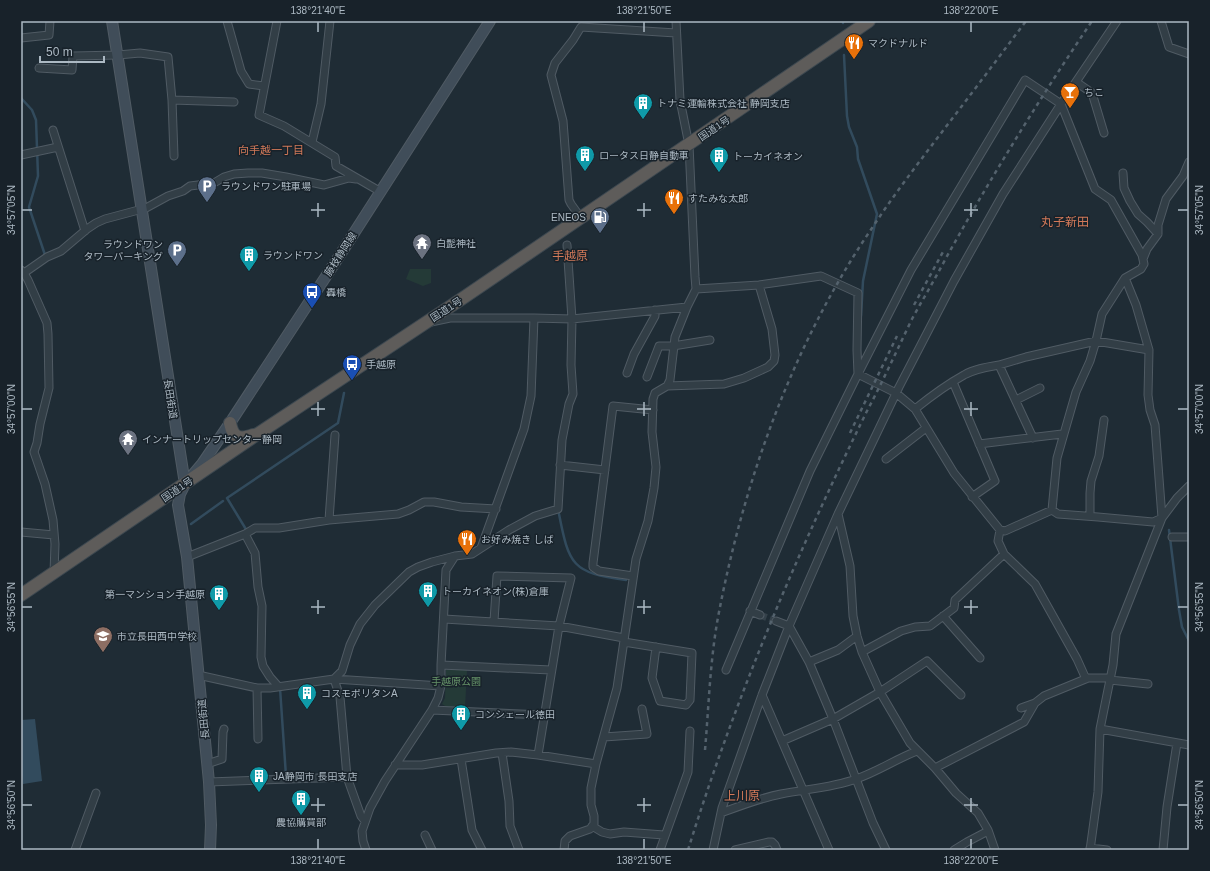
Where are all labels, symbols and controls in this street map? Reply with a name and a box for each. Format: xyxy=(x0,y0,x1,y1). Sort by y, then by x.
text: 138°21'40"E xyxy=(290,5,346,16)
text: 138°21'50"E xyxy=(616,5,672,16)
text: 138°22'00"E xyxy=(943,5,999,16)
restaurant icon: マクドナルド xyxy=(843,32,865,60)
scale bar xyxy=(40,38,104,64)
place label: マクドナルド xyxy=(868,38,928,49)
text: 50 m xyxy=(46,45,73,59)
bar icon: ちこ xyxy=(1059,81,1081,109)
place label: ちこ xyxy=(1084,87,1104,98)
building icon: トナミ運輸株式会社 静岡支店 xyxy=(632,92,654,120)
place label: トナミ運輸株式会社 静岡支店 xyxy=(657,98,790,109)
street label: 国道1号 xyxy=(696,114,732,143)
district label: 向手越一丁目 xyxy=(238,144,304,156)
building icon: ロータス日静自動車 xyxy=(574,144,596,172)
building icon: トーカイネオン xyxy=(708,145,730,173)
place label: ロータス日静自動車 xyxy=(599,150,689,161)
place label: トーカイネオン xyxy=(733,151,803,162)
parking icon: ラウンドワン駐車場 xyxy=(196,175,218,203)
place label: ラウンドワン駐車場 xyxy=(221,181,311,192)
text: 34°57'05"N xyxy=(6,185,17,235)
text: 34°57'05"N xyxy=(1194,185,1205,235)
restaurant icon: すたみな太郎 xyxy=(663,187,685,215)
place label: すたみな太郎 xyxy=(688,193,748,204)
fuel station icon: ENEOS xyxy=(589,206,611,234)
place label: ENEOS xyxy=(551,212,586,223)
district label: 丸子新田 xyxy=(1041,215,1089,229)
street label: 藤枝静岡線 xyxy=(322,230,359,278)
temple icon: 白髭神社 xyxy=(411,232,433,260)
place label: 白髭神社 xyxy=(436,238,476,249)
place label: ラウンドワン タワーパーキング xyxy=(83,239,163,262)
parking icon: ラウンドワン タワーパーキング xyxy=(166,239,188,267)
building icon: ラウンドワン xyxy=(238,244,260,272)
district label: 手越原 xyxy=(552,249,588,263)
place label: ラウンドワン xyxy=(263,250,323,261)
bus stop icon: 轟橋 xyxy=(301,281,323,309)
place label: 轟橋 xyxy=(326,287,346,298)
street label: 国道1号 xyxy=(428,295,464,324)
bus stop icon: 手越原 xyxy=(341,353,363,381)
place label: 手越原 xyxy=(366,359,396,370)
street label: 長田街道 xyxy=(162,378,179,420)
text: 34°57'00"N xyxy=(6,384,17,434)
text: 34°57'00"N xyxy=(1194,384,1205,434)
temple icon: インナートリップセンター静岡 xyxy=(117,428,139,456)
place label: インナートリップセンター静岡 xyxy=(142,434,282,445)
street label: 国道1号 xyxy=(159,475,195,504)
restaurant icon: お好み焼き しば xyxy=(456,528,478,556)
place label: お好み焼き しば xyxy=(481,534,554,545)
building icon: トーカイネオン(株)倉庫 xyxy=(417,580,439,608)
text: 34°56'55"N xyxy=(6,582,17,632)
text: 34°56'55"N xyxy=(1194,582,1205,632)
building icon: 第一マンション手越原 xyxy=(208,583,230,611)
place label: トーカイネオン(株)倉庫 xyxy=(442,586,549,597)
place label: 第一マンション手越原 xyxy=(105,589,205,600)
school or university icon: 市立長田西中学校 xyxy=(92,625,114,653)
place label: 市立長田西中学校 xyxy=(117,631,197,642)
park label: 手越原公園 xyxy=(431,676,481,687)
building icon: コスモポリタンA xyxy=(296,682,318,710)
place label: コスモポリタンA xyxy=(321,688,398,699)
street label: 長田街道 xyxy=(196,698,211,739)
building icon: コンシェール徳田 xyxy=(450,703,472,731)
place label: コンシェール徳田 xyxy=(475,709,555,720)
building icon: JA静岡市 長田支店 xyxy=(248,765,270,793)
place label: JA静岡市 長田支店 xyxy=(273,771,357,782)
text: 34°56'50"N xyxy=(6,780,17,830)
text: 34°56'50"N xyxy=(1194,780,1205,830)
building icon: 農協購買部 xyxy=(290,788,312,816)
district label: 上川原 xyxy=(724,789,760,803)
place label: 農協購買部 xyxy=(276,817,326,828)
text: 138°21'40"E xyxy=(290,855,346,866)
text: 138°21'50"E xyxy=(616,855,672,866)
text: 138°22'00"E xyxy=(943,855,999,866)

